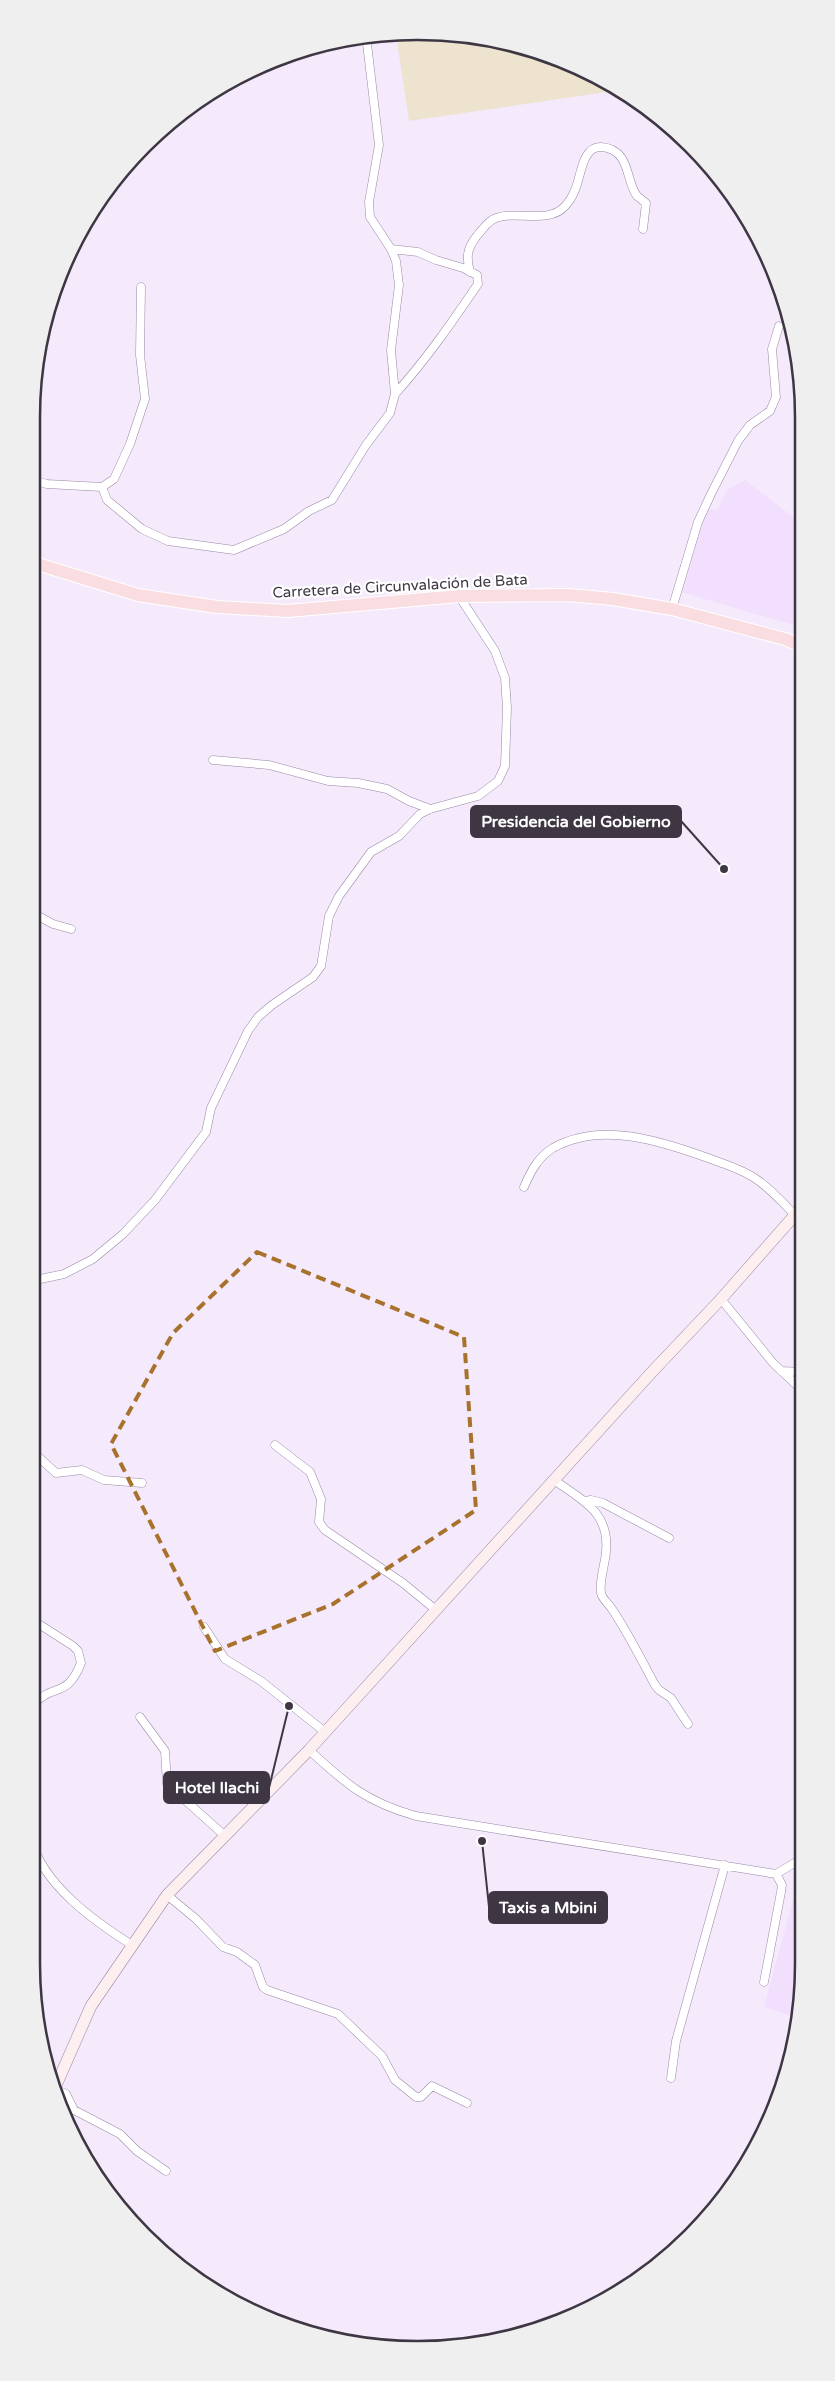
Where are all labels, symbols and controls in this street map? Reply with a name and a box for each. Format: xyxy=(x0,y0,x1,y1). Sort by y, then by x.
street label: Carretera de Circunvalación de Bata xyxy=(272,570,528,602)
callout: Presidencia del Gobierno xyxy=(471,806,681,837)
text: Presidencia del Gobierno xyxy=(481,812,671,832)
callout: Hotel Ilachi xyxy=(164,1772,269,1803)
text: Hotel Ilachi xyxy=(175,1778,259,1798)
callout: Taxis a Mbini xyxy=(489,1892,607,1923)
text: Taxis a Mbini xyxy=(498,1898,597,1918)

